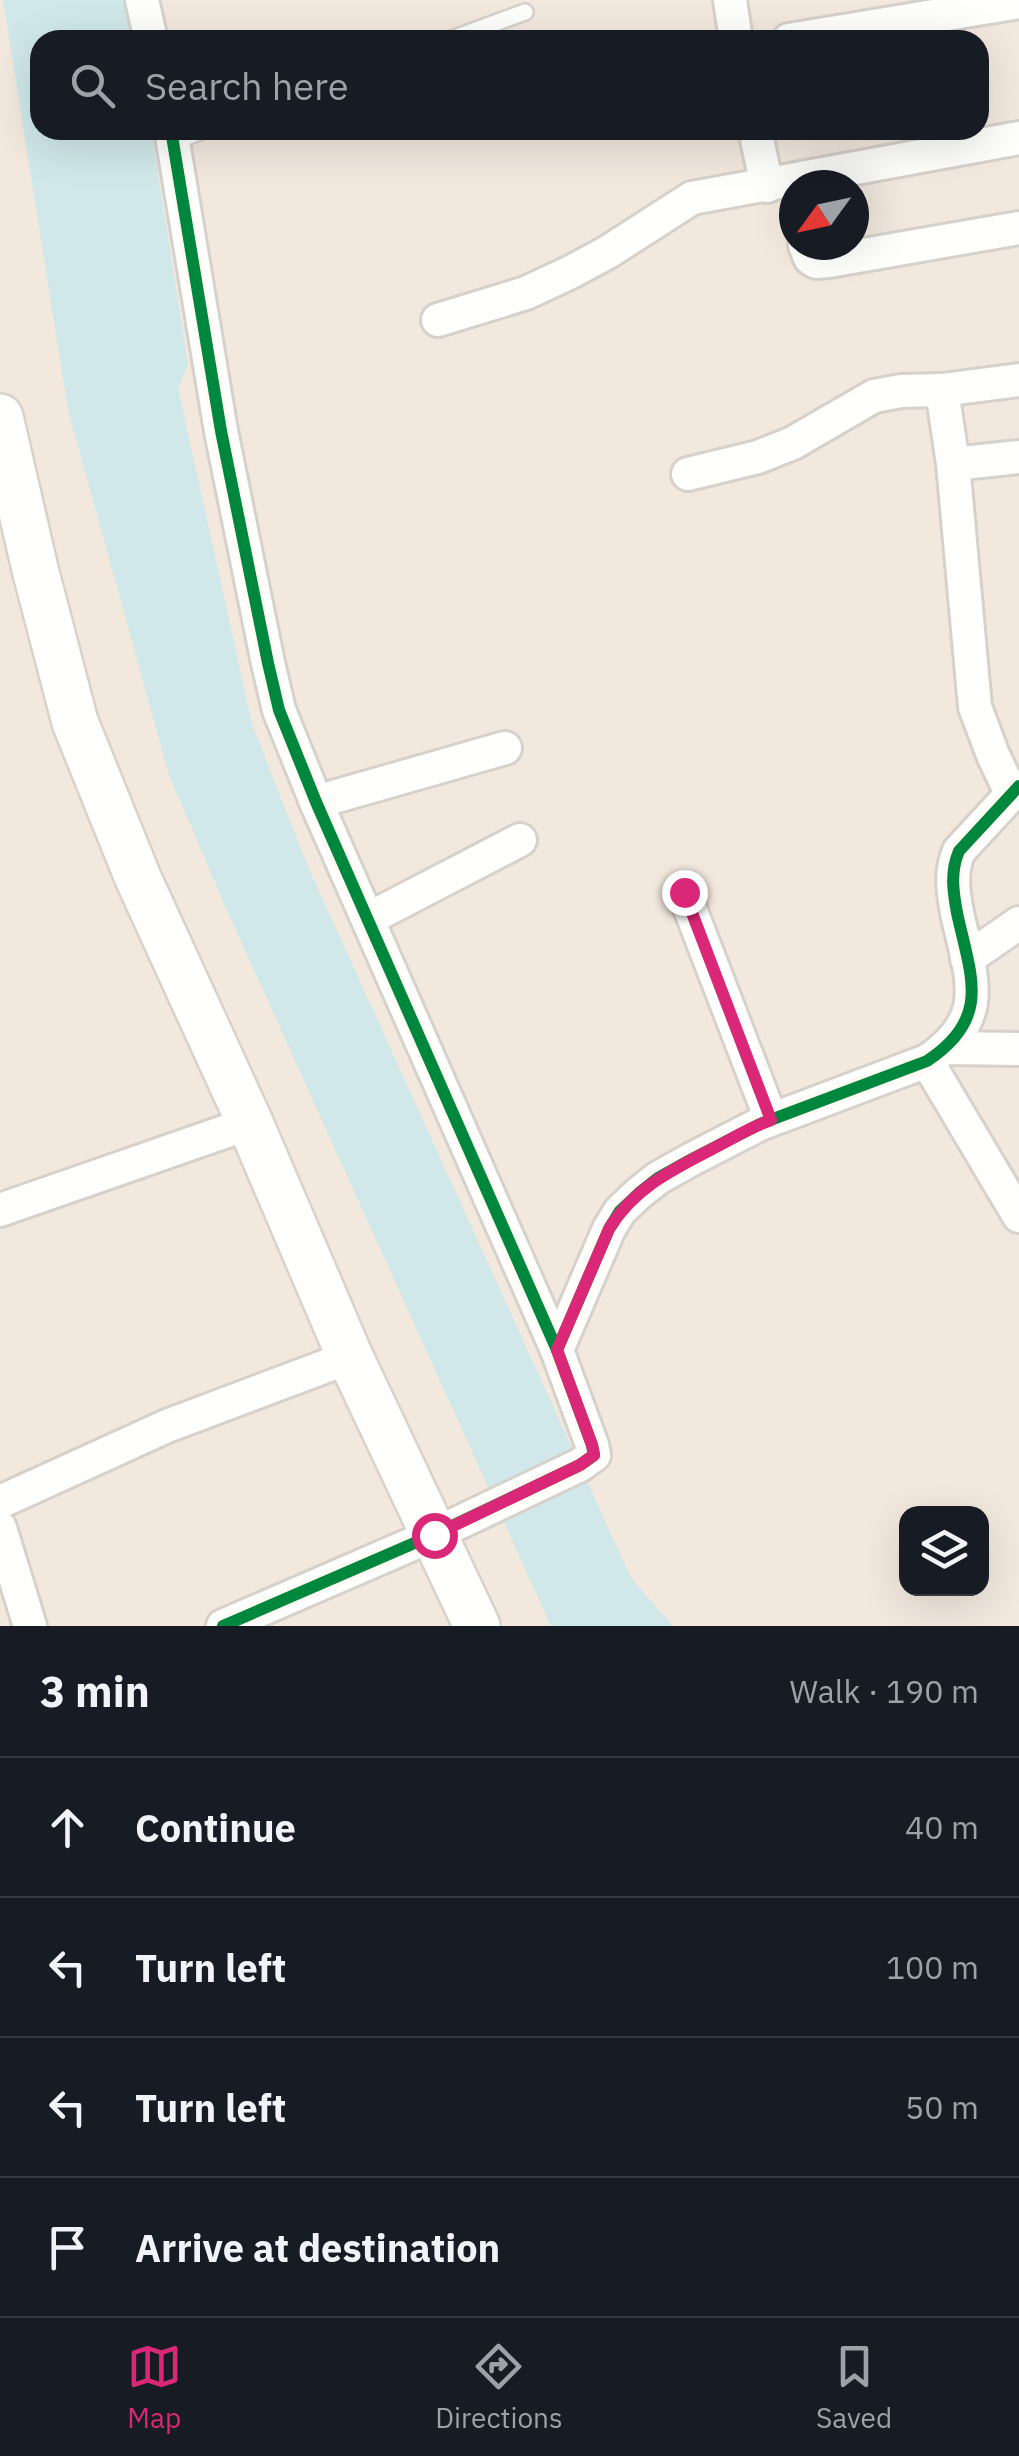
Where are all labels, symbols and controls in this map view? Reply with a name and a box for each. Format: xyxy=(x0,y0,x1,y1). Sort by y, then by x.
search box xyxy=(30,30,989,140)
icon: search xyxy=(65,58,120,113)
text: Search here xyxy=(145,61,349,110)
north arrow xyxy=(779,170,869,260)
route end xyxy=(662,870,708,916)
map controls xyxy=(899,1506,989,1596)
button: layers xyxy=(899,1506,989,1596)
route start xyxy=(412,1513,458,1559)
text: 3 min xyxy=(40,1664,150,1719)
text: Walk · 190 m xyxy=(790,1670,979,1712)
icon: ahead xyxy=(40,1800,95,1855)
text: Continue xyxy=(135,1803,296,1852)
text: 40 m xyxy=(905,1806,979,1848)
icon: left xyxy=(40,1940,95,1995)
text: Turn left xyxy=(135,1943,286,1992)
text: 100 m xyxy=(886,1946,979,1988)
icon: left xyxy=(40,2080,95,2135)
text: Turn left xyxy=(135,2083,286,2132)
text: 50 m xyxy=(905,2086,979,2128)
icon: arrive xyxy=(40,2220,95,2275)
text: Arrive at destination xyxy=(135,2223,500,2272)
tab: Map xyxy=(127,2339,182,2436)
tab: Directions xyxy=(435,2339,563,2436)
tab: Saved xyxy=(816,2339,892,2436)

